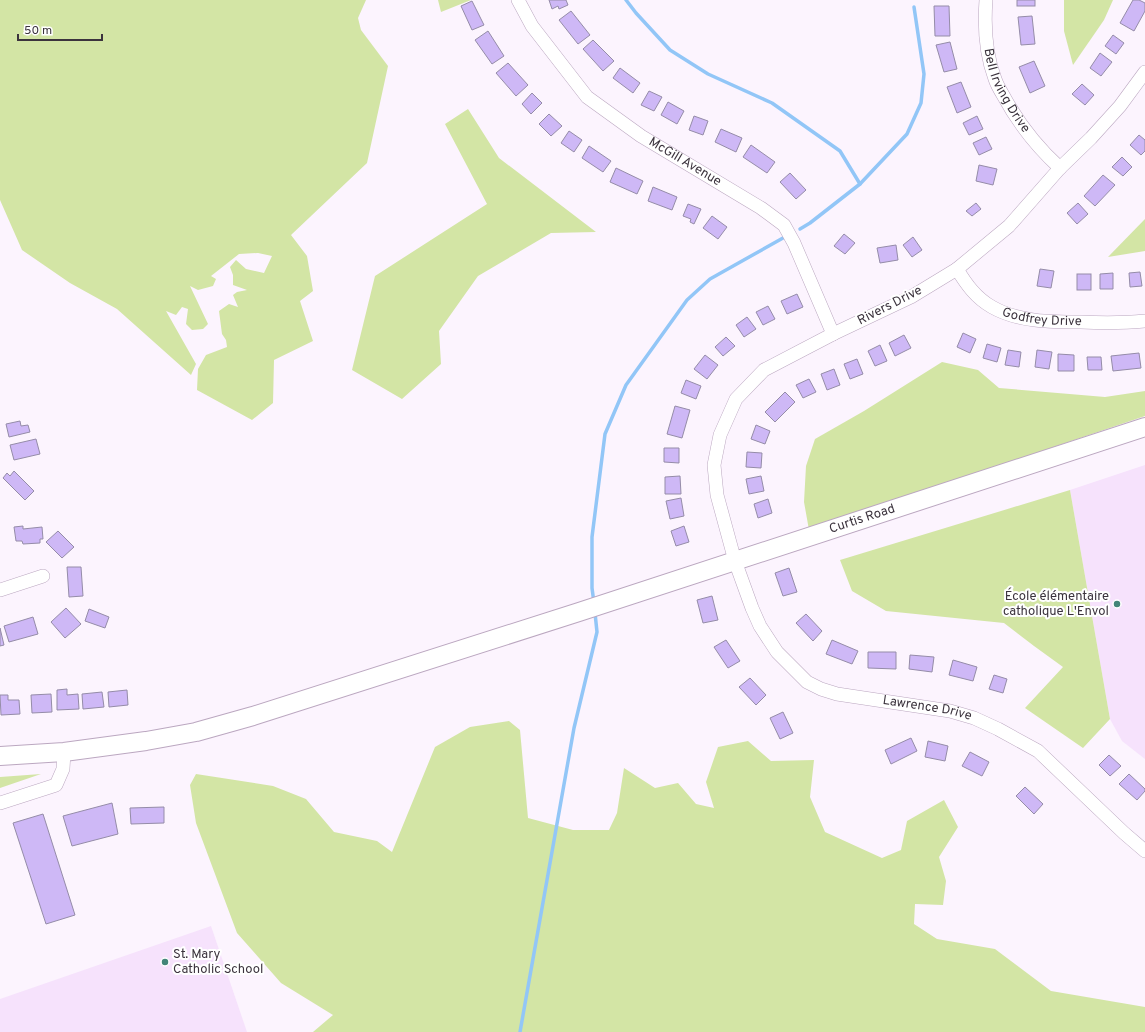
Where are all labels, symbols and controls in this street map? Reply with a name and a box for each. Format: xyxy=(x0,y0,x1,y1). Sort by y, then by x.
scale bar xyxy=(18,16,102,42)
text: 50 m xyxy=(24,23,52,39)
street label: Bell Irving Drive xyxy=(979,47,1033,136)
street label: McGill Avenue xyxy=(646,134,724,190)
street label: Rivers Drive xyxy=(855,283,925,329)
street label: Godfrey Drive xyxy=(1000,305,1082,330)
street label: Curtis Road xyxy=(827,501,897,538)
place label: École élémentaire catholique L'Envol xyxy=(1003,587,1109,620)
marker: École élémentaire catholique L'Envol xyxy=(1112,599,1122,609)
street label: Lawrence Drive xyxy=(882,693,973,725)
place label: St. Mary Catholic School xyxy=(173,947,263,978)
marker: St. Mary Catholic School xyxy=(160,957,170,967)

